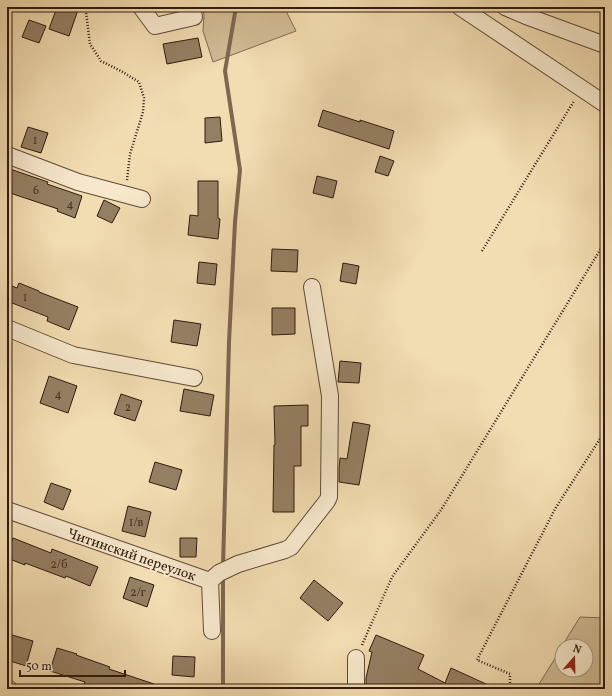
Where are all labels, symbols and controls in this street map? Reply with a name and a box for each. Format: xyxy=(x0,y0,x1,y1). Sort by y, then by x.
house number: 1 xyxy=(33,133,37,149)
house number: 6 xyxy=(33,183,39,199)
house number: 4 xyxy=(66,197,74,213)
house number: 1 xyxy=(23,290,27,306)
house number: 4 xyxy=(54,387,62,403)
house number: 2 xyxy=(125,400,131,416)
house number: 1/в xyxy=(129,515,143,531)
street label: Читинский переулок xyxy=(65,524,199,587)
house number: 2/б xyxy=(50,557,68,573)
house number: 2/г xyxy=(130,585,146,601)
north arrow xyxy=(554,638,594,678)
text: N xyxy=(571,642,583,658)
scale bar xyxy=(20,652,125,678)
text: 50 m xyxy=(26,659,52,675)

